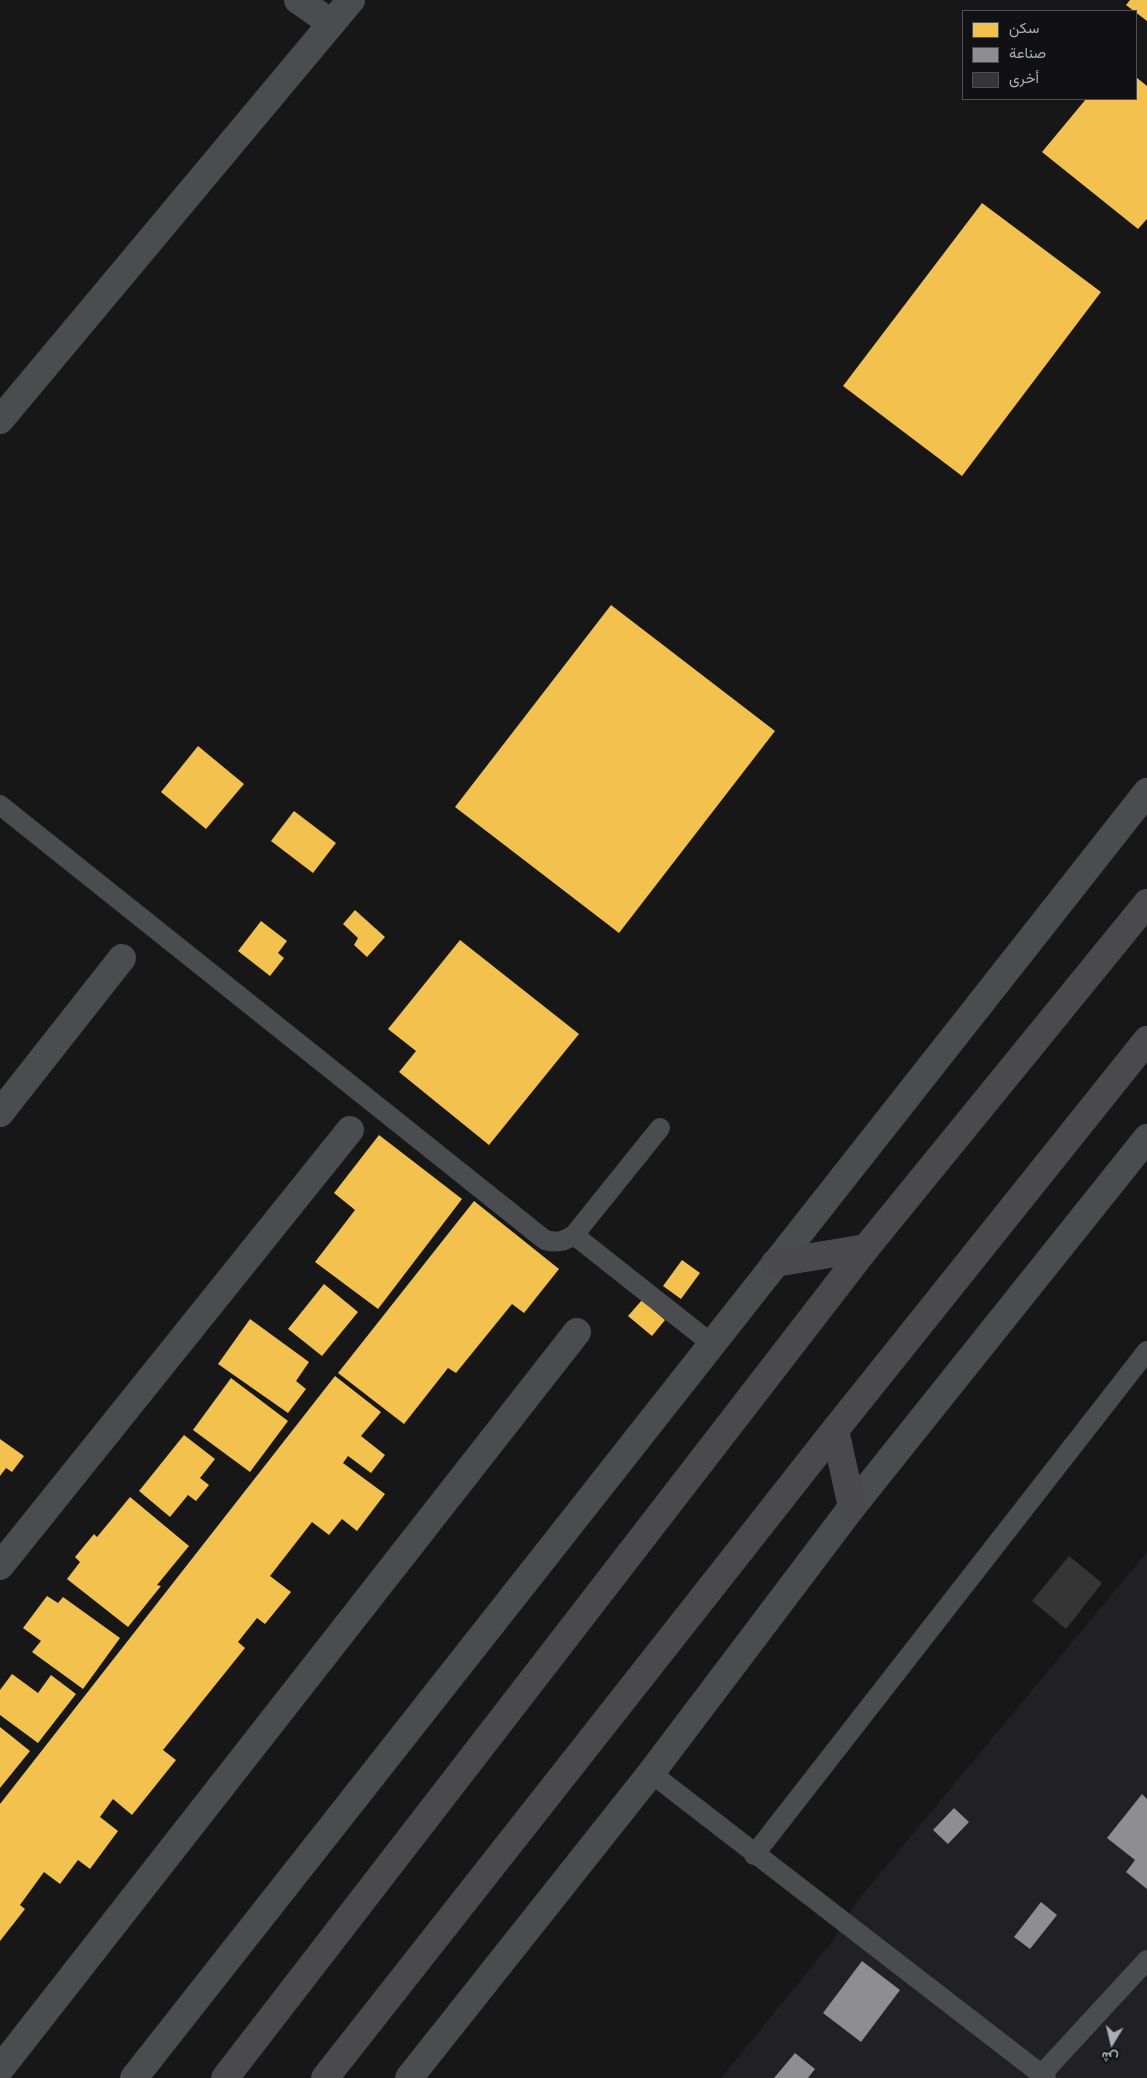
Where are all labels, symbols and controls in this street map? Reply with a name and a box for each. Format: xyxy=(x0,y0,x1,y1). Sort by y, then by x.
legend xyxy=(962,10,1137,100)
text: سكن xyxy=(1009,18,1039,37)
text: صناعة xyxy=(1009,43,1046,62)
text: أخرى xyxy=(1009,68,1039,87)
north arrow xyxy=(1087,2018,1137,2068)
text: ش xyxy=(1100,2048,1119,2068)

